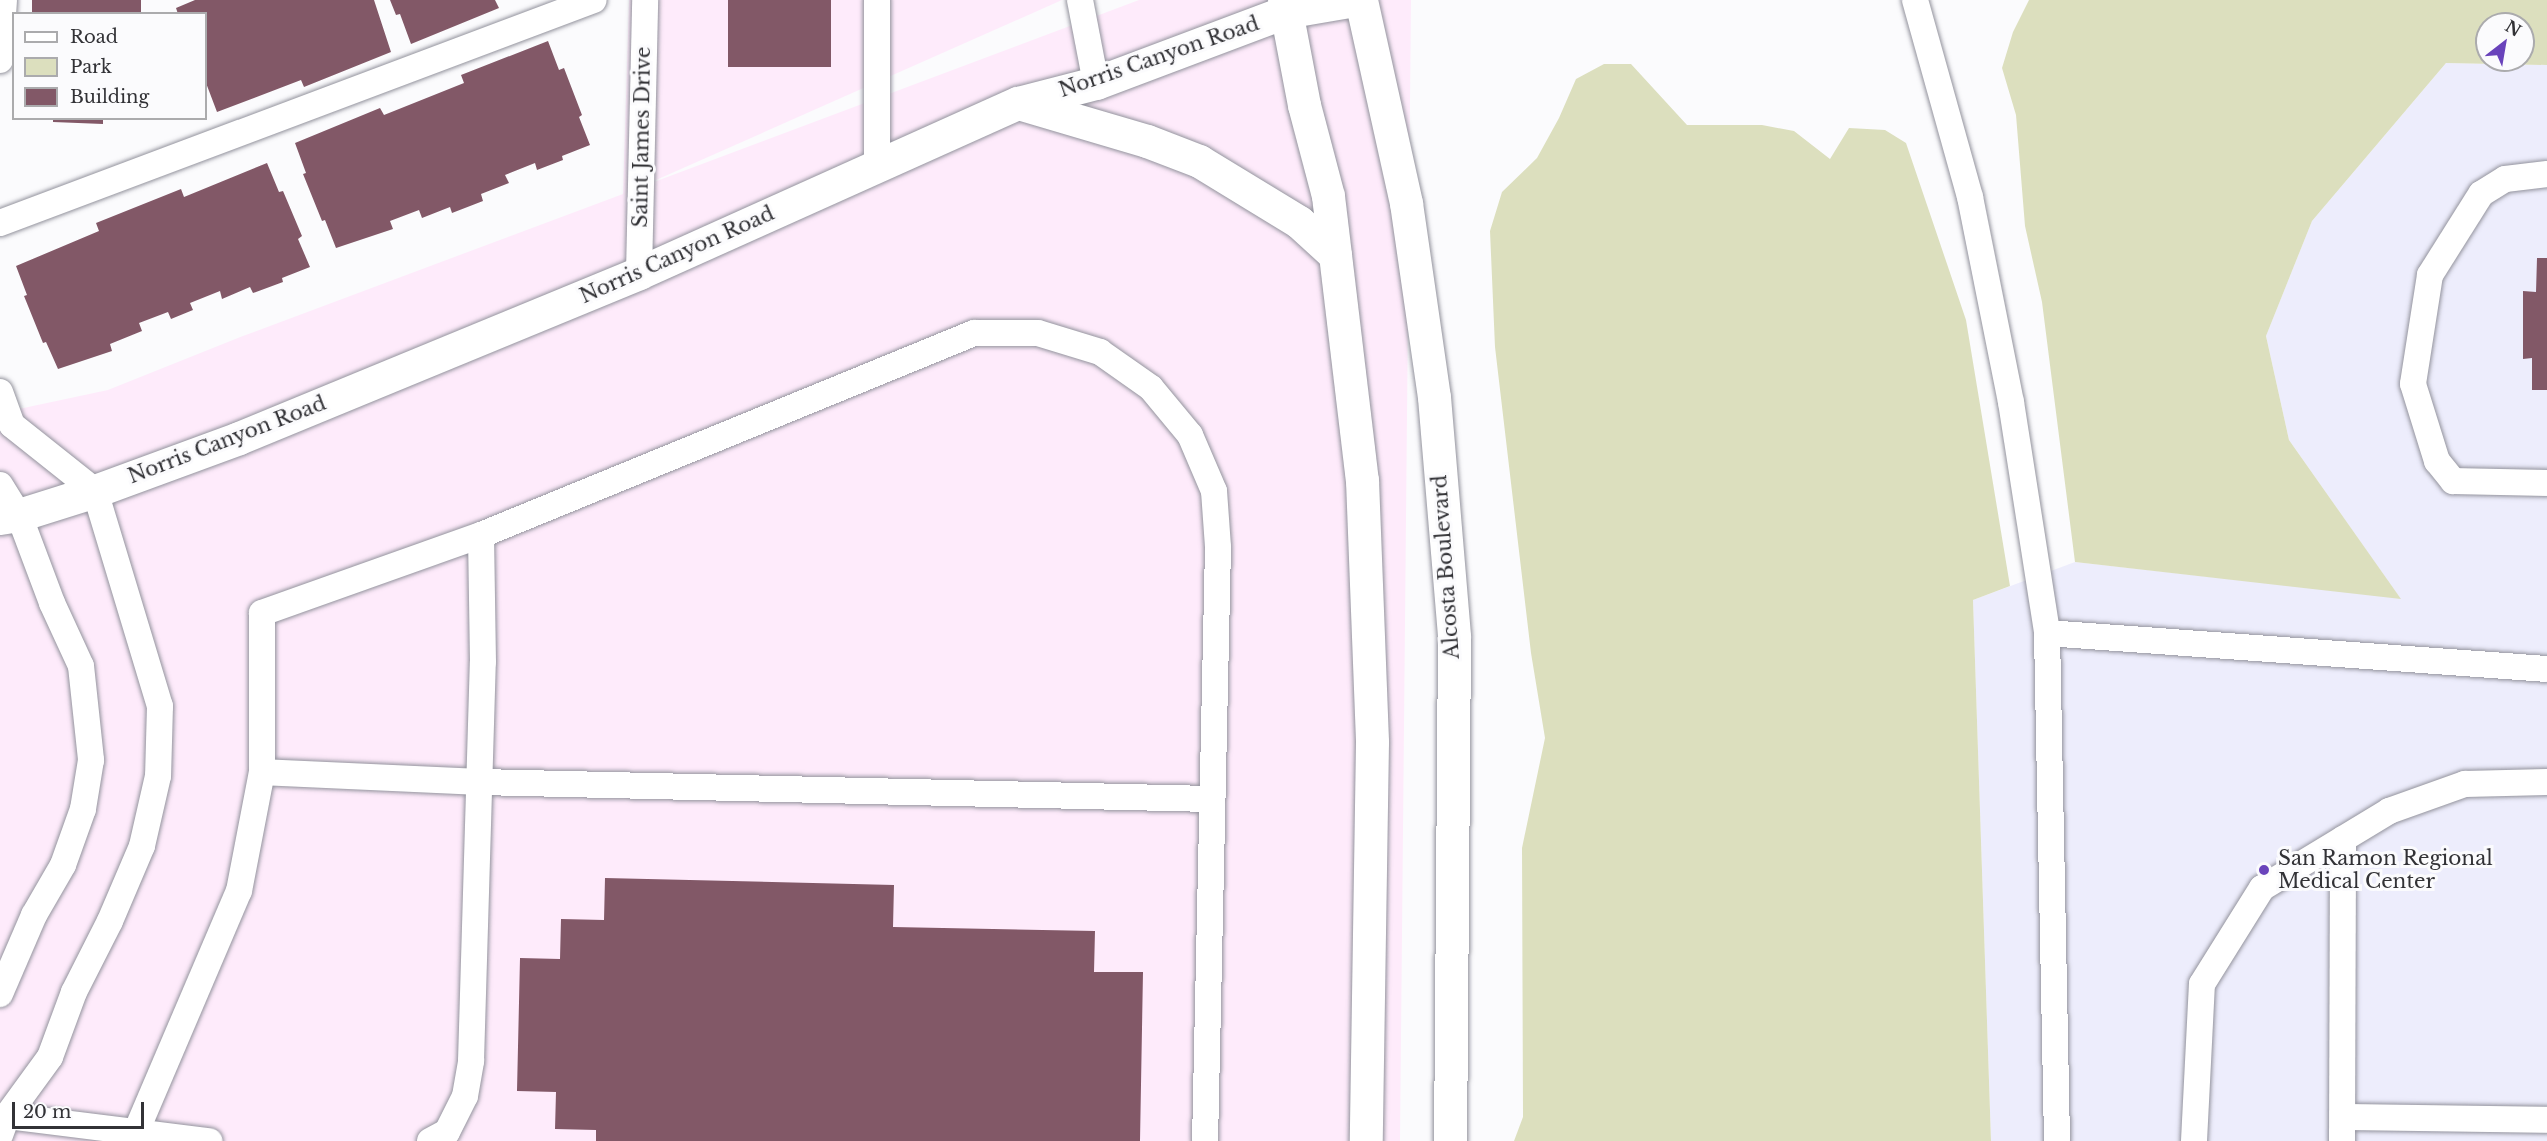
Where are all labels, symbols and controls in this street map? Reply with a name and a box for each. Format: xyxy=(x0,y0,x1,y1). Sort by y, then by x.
street label: Norris Canyon Road xyxy=(1056,11,1262,103)
legend xyxy=(12,12,207,120)
north arrow xyxy=(2475,12,2535,72)
text: N xyxy=(2502,16,2525,41)
text: Road xyxy=(70,26,118,48)
street label: Saint James Drive xyxy=(628,46,656,228)
text: Park xyxy=(70,56,112,78)
text: Building xyxy=(70,86,149,108)
street label: Norris Canyon Road xyxy=(576,201,778,309)
street label: Norris Canyon Road xyxy=(125,391,329,489)
street label: Alcosta Boulevard xyxy=(1428,474,1464,660)
place label: San Ramon Regional Medical Center xyxy=(2278,846,2493,893)
marker: San Ramon Regional Medical Center xyxy=(2255,861,2273,879)
scale bar xyxy=(15,1090,147,1128)
text: 20 m xyxy=(23,1101,71,1123)

